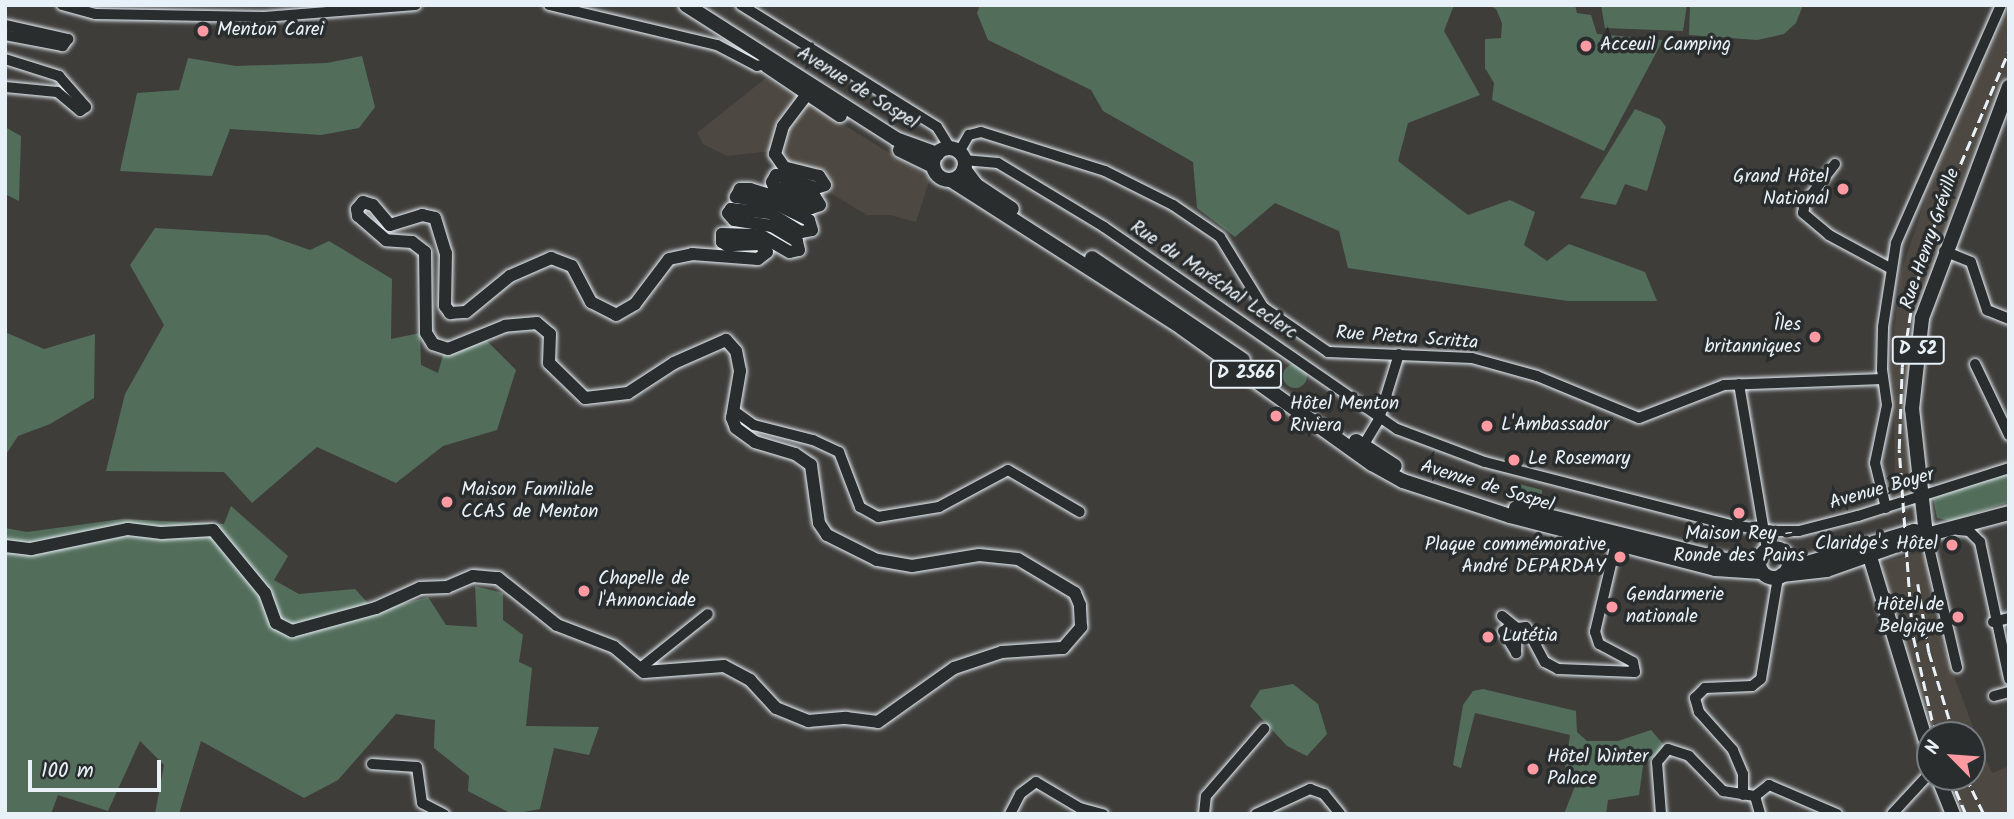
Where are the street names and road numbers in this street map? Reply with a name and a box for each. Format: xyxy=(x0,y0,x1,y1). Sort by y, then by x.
street label: Avenue de Sospel xyxy=(792,43,922,135)
street label: Rue Henry Gréville xyxy=(1896,166,1966,312)
street label: Rue du Maréchal Leclerc xyxy=(1125,217,1301,345)
street label: Rue Pietra Scritta xyxy=(1335,323,1479,355)
road number: D 52 xyxy=(1890,336,1946,364)
road number: D 2566 xyxy=(1209,360,1283,388)
street label: Avenue de Sospel xyxy=(1418,456,1556,518)
street label: Avenue Boyer xyxy=(1827,464,1937,516)

